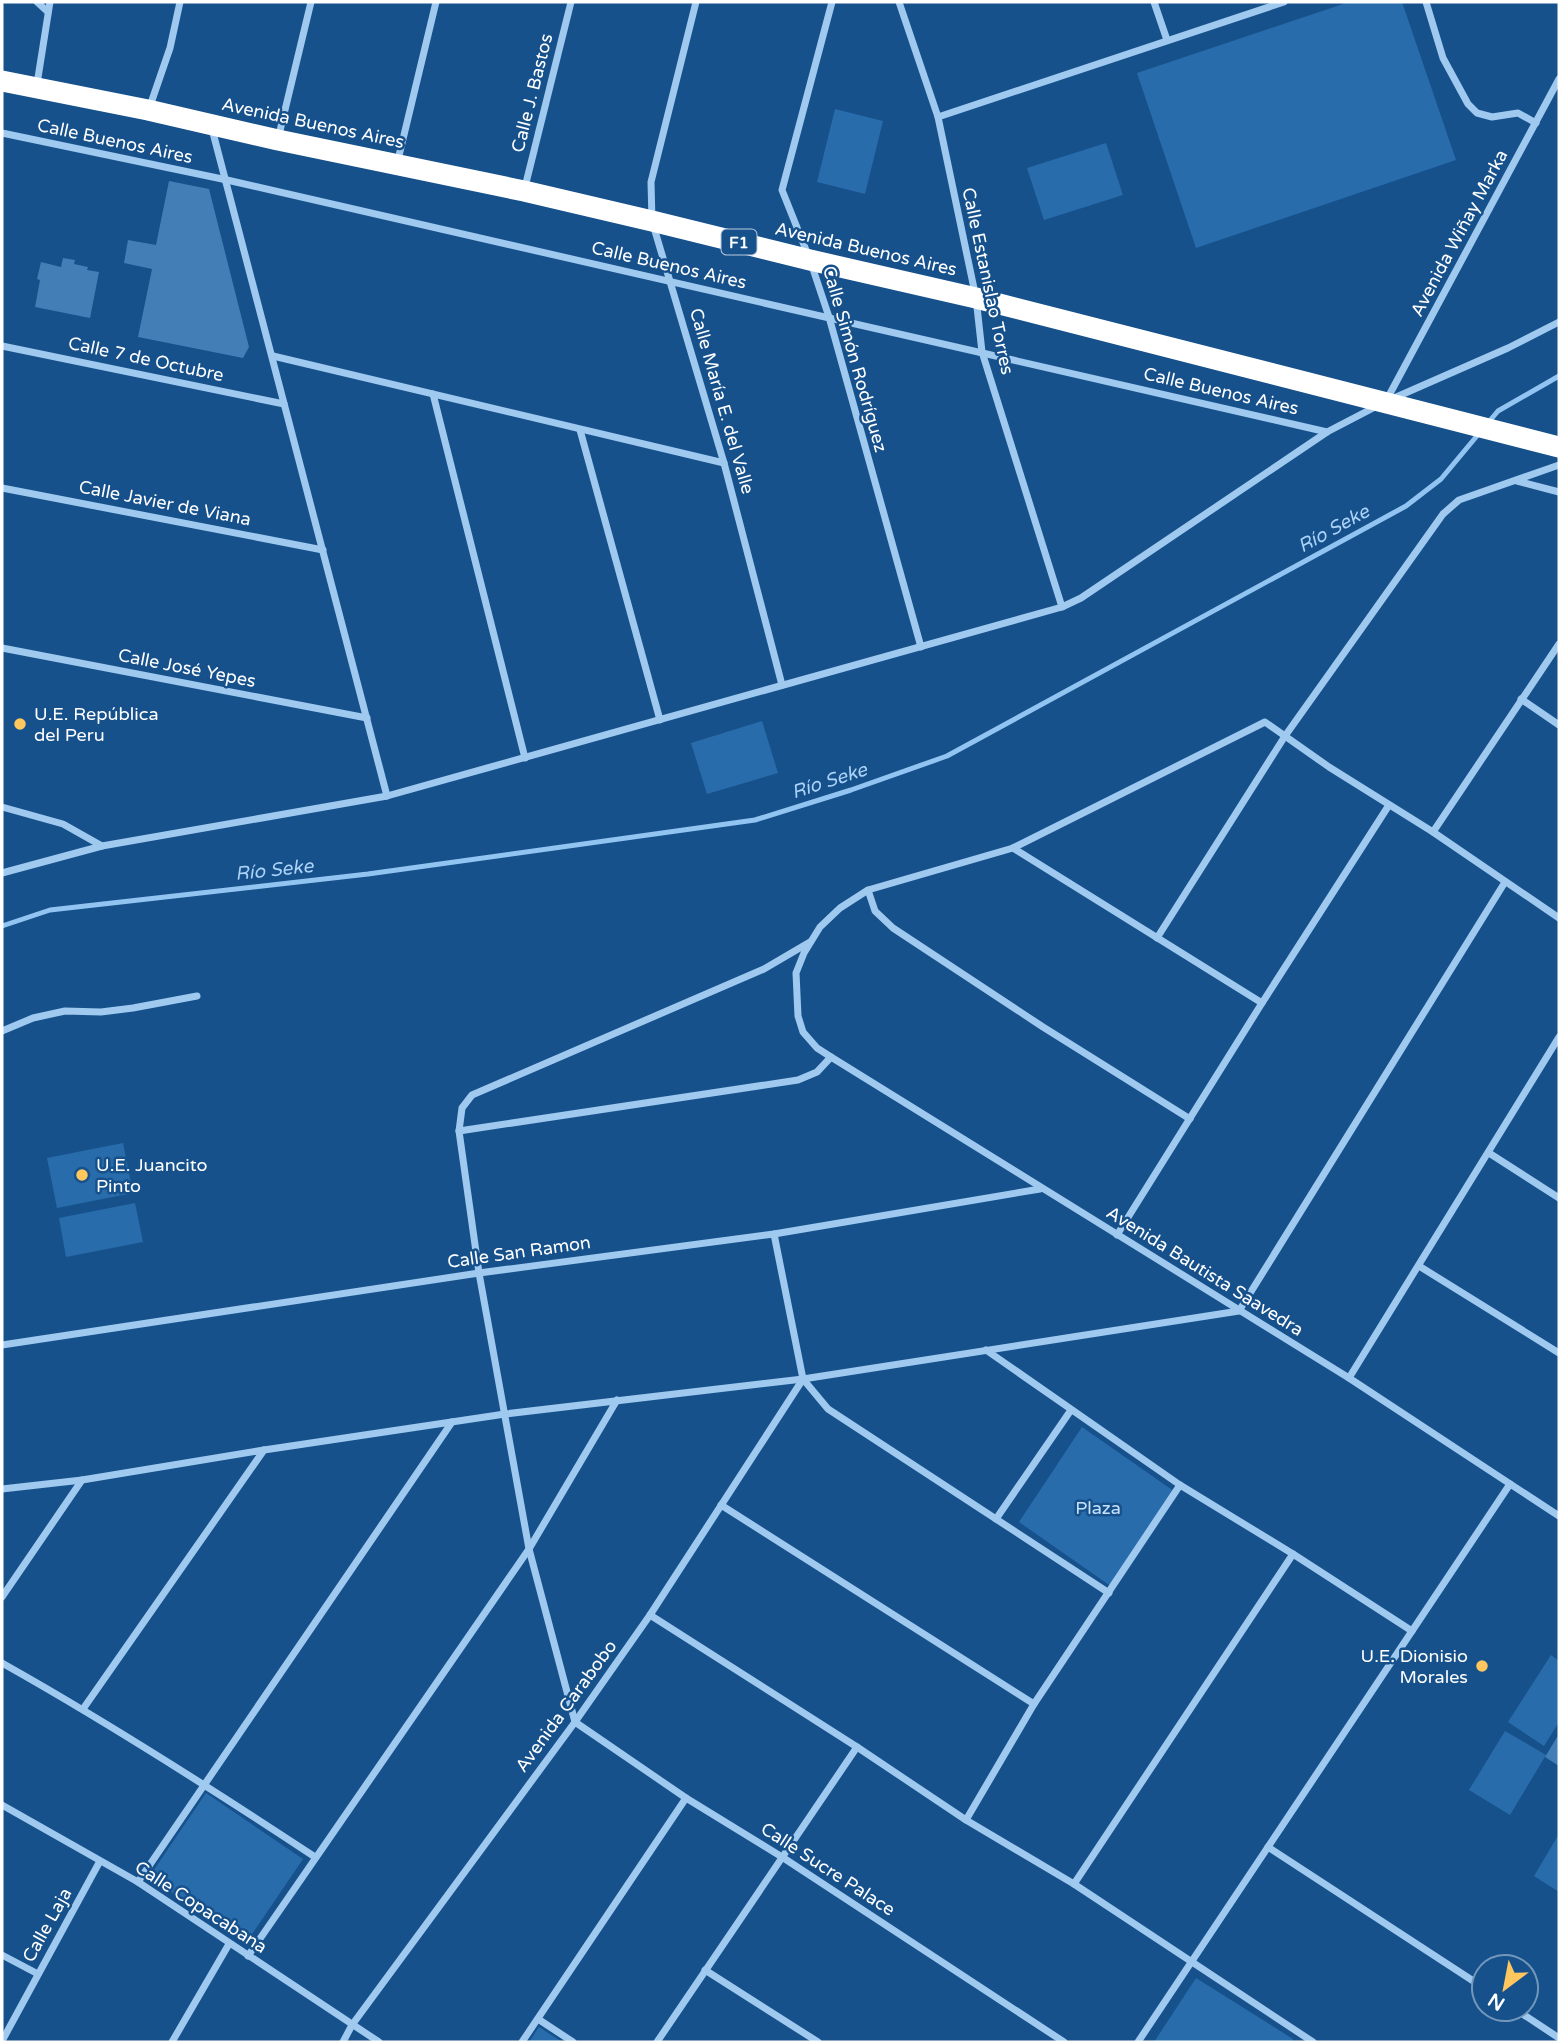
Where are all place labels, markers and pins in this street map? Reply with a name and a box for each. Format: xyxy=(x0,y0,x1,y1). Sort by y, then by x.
place label: U.E. República del Peru xyxy=(34,703,159,746)
marker: U.E. República del Peru xyxy=(12,716,28,732)
place label: U.E. Juancito Pinto xyxy=(96,1154,207,1197)
marker: U.E. Juancito Pinto xyxy=(74,1167,90,1183)
place label: U.E. Dionisio Morales xyxy=(1361,1645,1468,1688)
marker: U.E. Dionisio Morales xyxy=(1474,1658,1490,1674)

